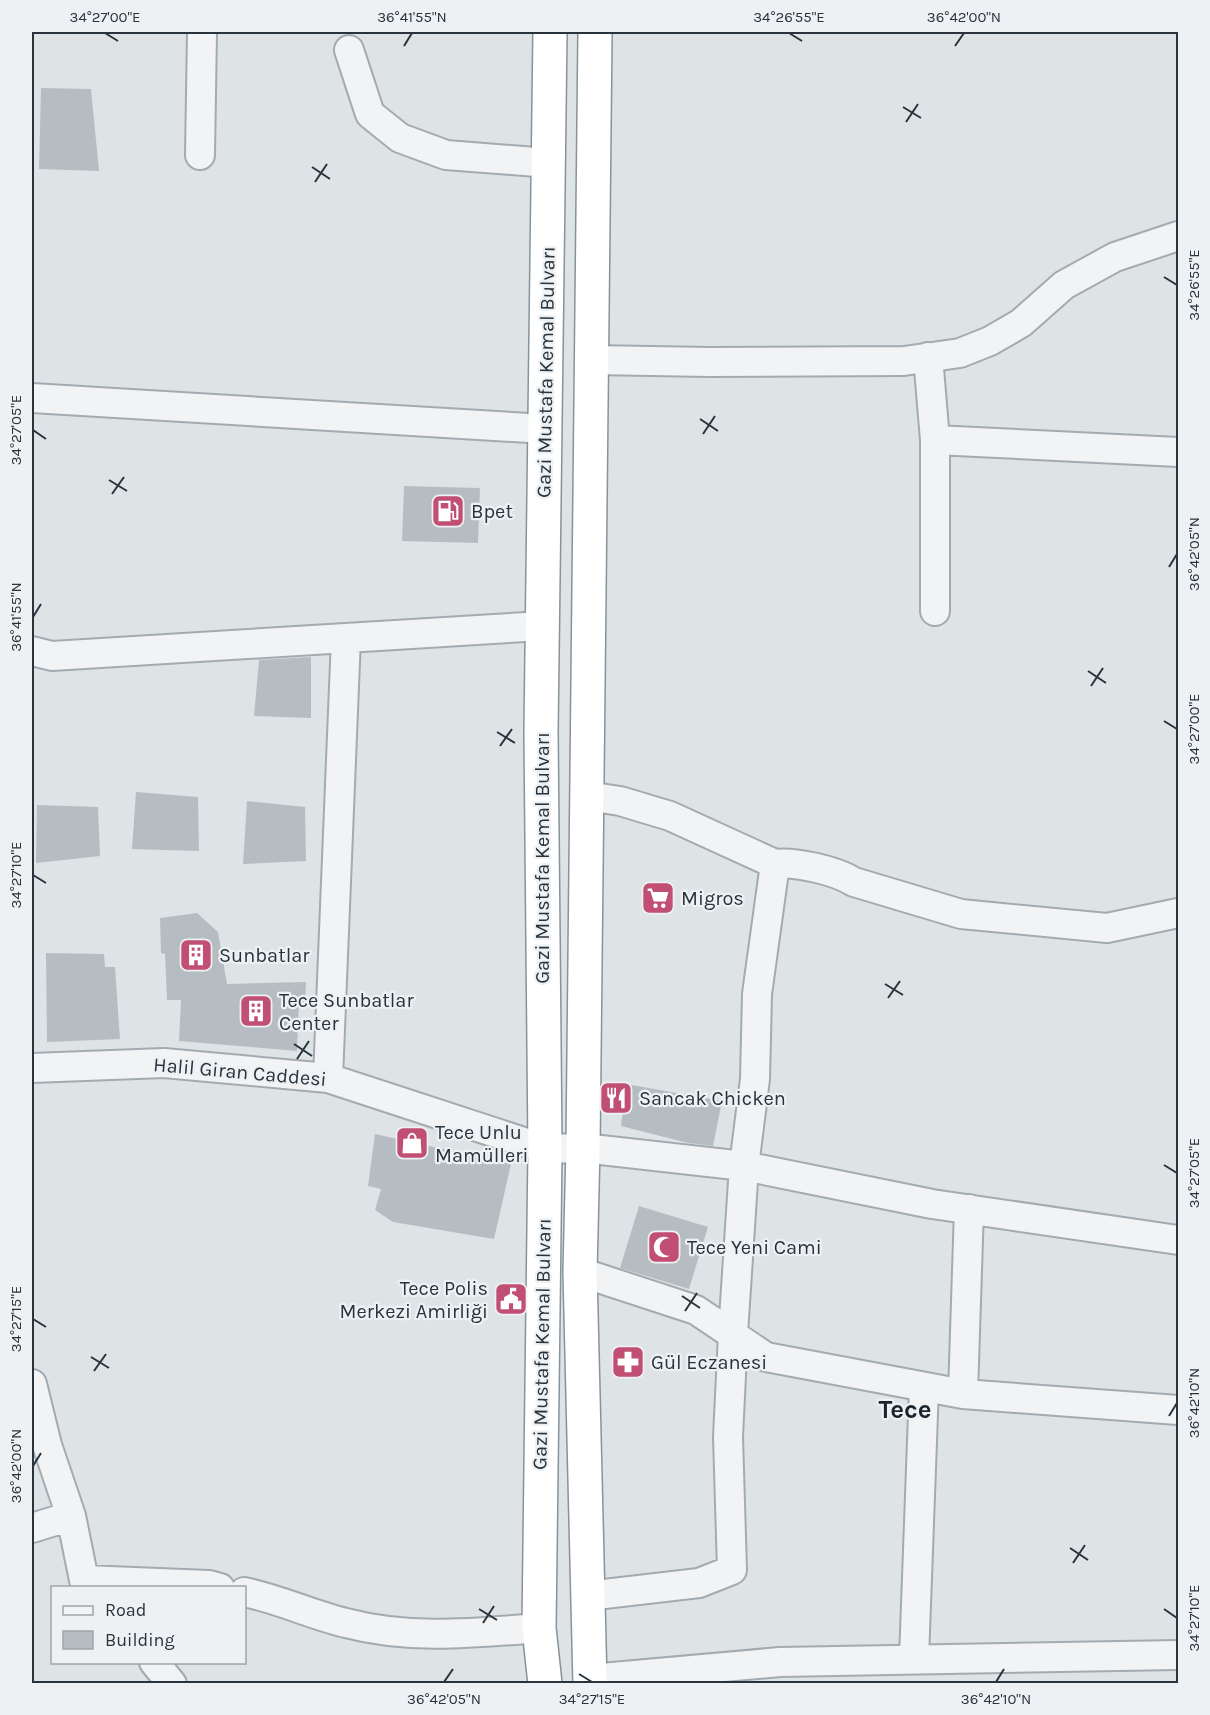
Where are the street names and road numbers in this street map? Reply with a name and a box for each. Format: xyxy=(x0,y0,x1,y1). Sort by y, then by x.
street label: Gazi Mustafa Kemal Bulvarı xyxy=(532,246,560,498)
street label: Gazi Mustafa Kemal Bulvarı xyxy=(531,732,554,984)
street label: Halil Giran Caddesi xyxy=(152,1053,328,1091)
street label: Gazi Mustafa Kemal Bulvarı xyxy=(528,1218,556,1470)

